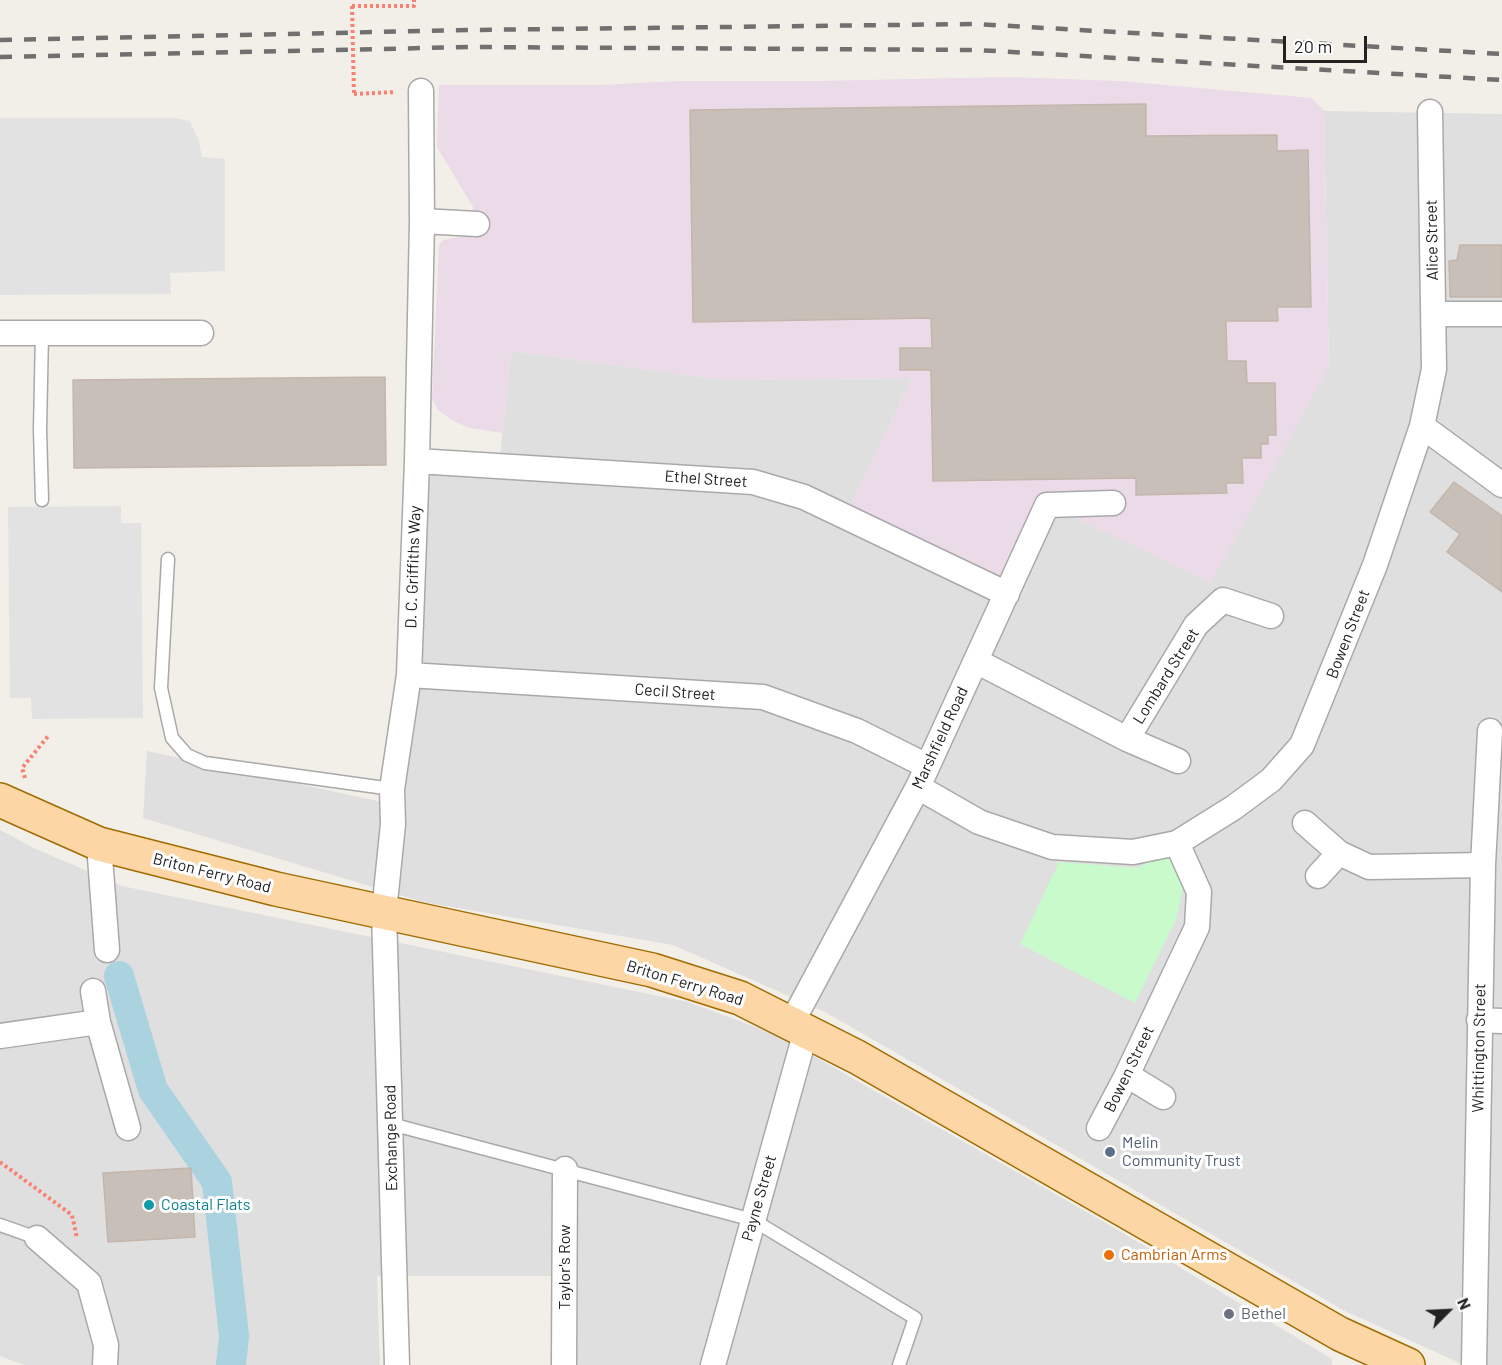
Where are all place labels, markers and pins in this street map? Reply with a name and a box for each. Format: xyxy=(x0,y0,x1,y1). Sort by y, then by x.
place label: Melin Community Trust xyxy=(1122,1133,1241,1171)
marker: Melin Community Trust xyxy=(1103,1145,1117,1159)
place label: Coastal Flats xyxy=(161,1195,251,1215)
marker: Coastal Flats xyxy=(142,1198,156,1212)
place label: Cambrian Arms xyxy=(1121,1245,1227,1265)
marker: Cambrian Arms xyxy=(1102,1248,1116,1262)
place label: Bethel xyxy=(1241,1304,1286,1324)
marker: Bethel xyxy=(1222,1307,1236,1321)

